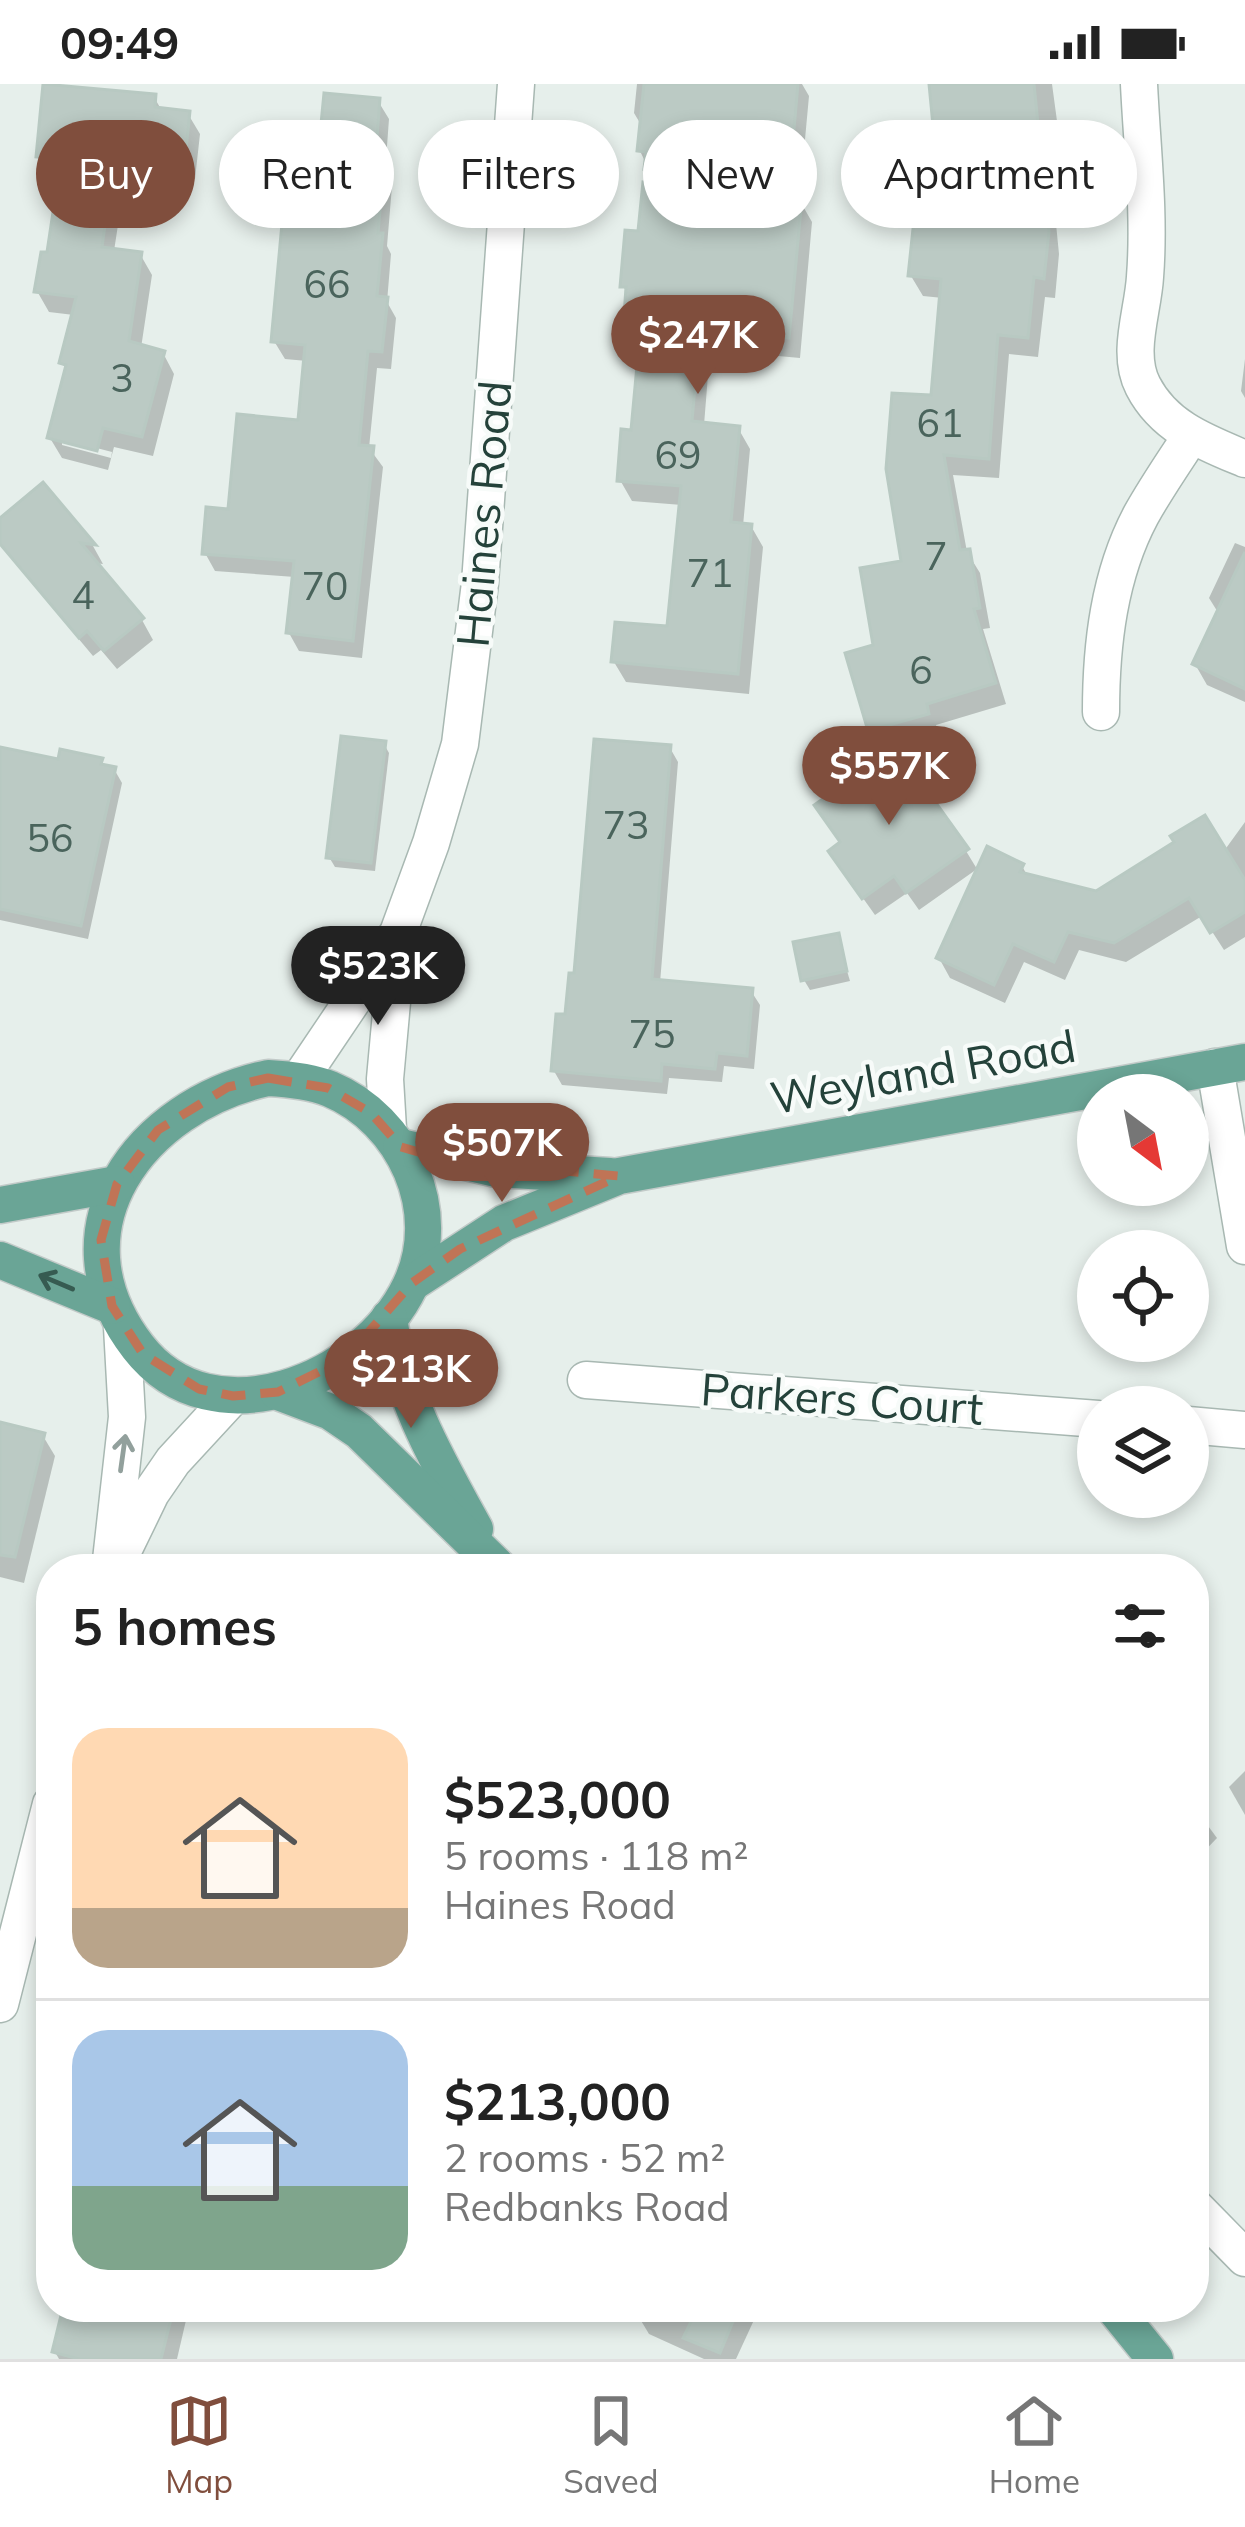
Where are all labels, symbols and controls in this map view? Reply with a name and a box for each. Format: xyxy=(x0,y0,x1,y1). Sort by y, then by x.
text: 09:49 xyxy=(60,14,179,70)
chip: Buy xyxy=(36,120,195,228)
chip: Rent xyxy=(219,120,394,228)
chip: Filters xyxy=(418,120,619,228)
chip: New xyxy=(643,120,817,228)
chip: Apartment xyxy=(841,120,1137,228)
house number: 66 xyxy=(304,259,350,308)
pin: $247K xyxy=(614,295,782,397)
text: $247K xyxy=(638,309,758,358)
house number: 3 xyxy=(110,353,134,402)
street label: Haines Road xyxy=(443,378,523,650)
house number: 61 xyxy=(917,398,963,447)
house number: 69 xyxy=(655,430,701,479)
house number: 7 xyxy=(924,531,948,580)
house number: 71 xyxy=(687,548,733,597)
house number: 70 xyxy=(302,561,348,610)
house number: 4 xyxy=(71,570,95,619)
house number: 6 xyxy=(909,645,933,694)
pin: $557K xyxy=(805,726,973,828)
text: $557K xyxy=(829,740,949,789)
house number: 73 xyxy=(603,800,649,849)
house number: 56 xyxy=(27,813,73,862)
pin: $523K xyxy=(294,926,462,1028)
text: $523K xyxy=(318,940,438,989)
house number: 75 xyxy=(629,1009,675,1058)
street label: Weyland Road xyxy=(766,1017,1080,1125)
north arrow xyxy=(1077,1074,1209,1206)
map controls xyxy=(1077,1074,1209,1518)
pin: $507K xyxy=(418,1103,586,1205)
text: $507K xyxy=(442,1117,562,1166)
button: locate xyxy=(1077,1230,1209,1362)
one-way arrow xyxy=(39,1269,75,1291)
pin: $213K xyxy=(327,1329,495,1431)
text: $213K xyxy=(351,1343,471,1392)
street label: Parkers Court xyxy=(699,1360,985,1436)
button: layers xyxy=(1077,1386,1209,1518)
one-way arrow xyxy=(112,1434,135,1473)
icon: filters xyxy=(1107,1593,1173,1659)
text: 5 homes xyxy=(72,1594,277,1658)
text: $523,000 xyxy=(444,1767,671,1831)
icon: home xyxy=(168,1776,312,1920)
text: 5 rooms · 118 m² xyxy=(444,1831,748,1880)
text: Haines Road xyxy=(444,1880,676,1929)
text: $213,000 xyxy=(444,2069,671,2133)
icon: home xyxy=(168,2078,312,2222)
text: 2 rooms · 52 m² xyxy=(444,2133,725,2182)
text: Redbanks Road xyxy=(444,2182,730,2231)
tab: Map xyxy=(165,2388,233,2501)
tab: Saved xyxy=(563,2388,659,2501)
tab: Home xyxy=(989,2388,1080,2501)

